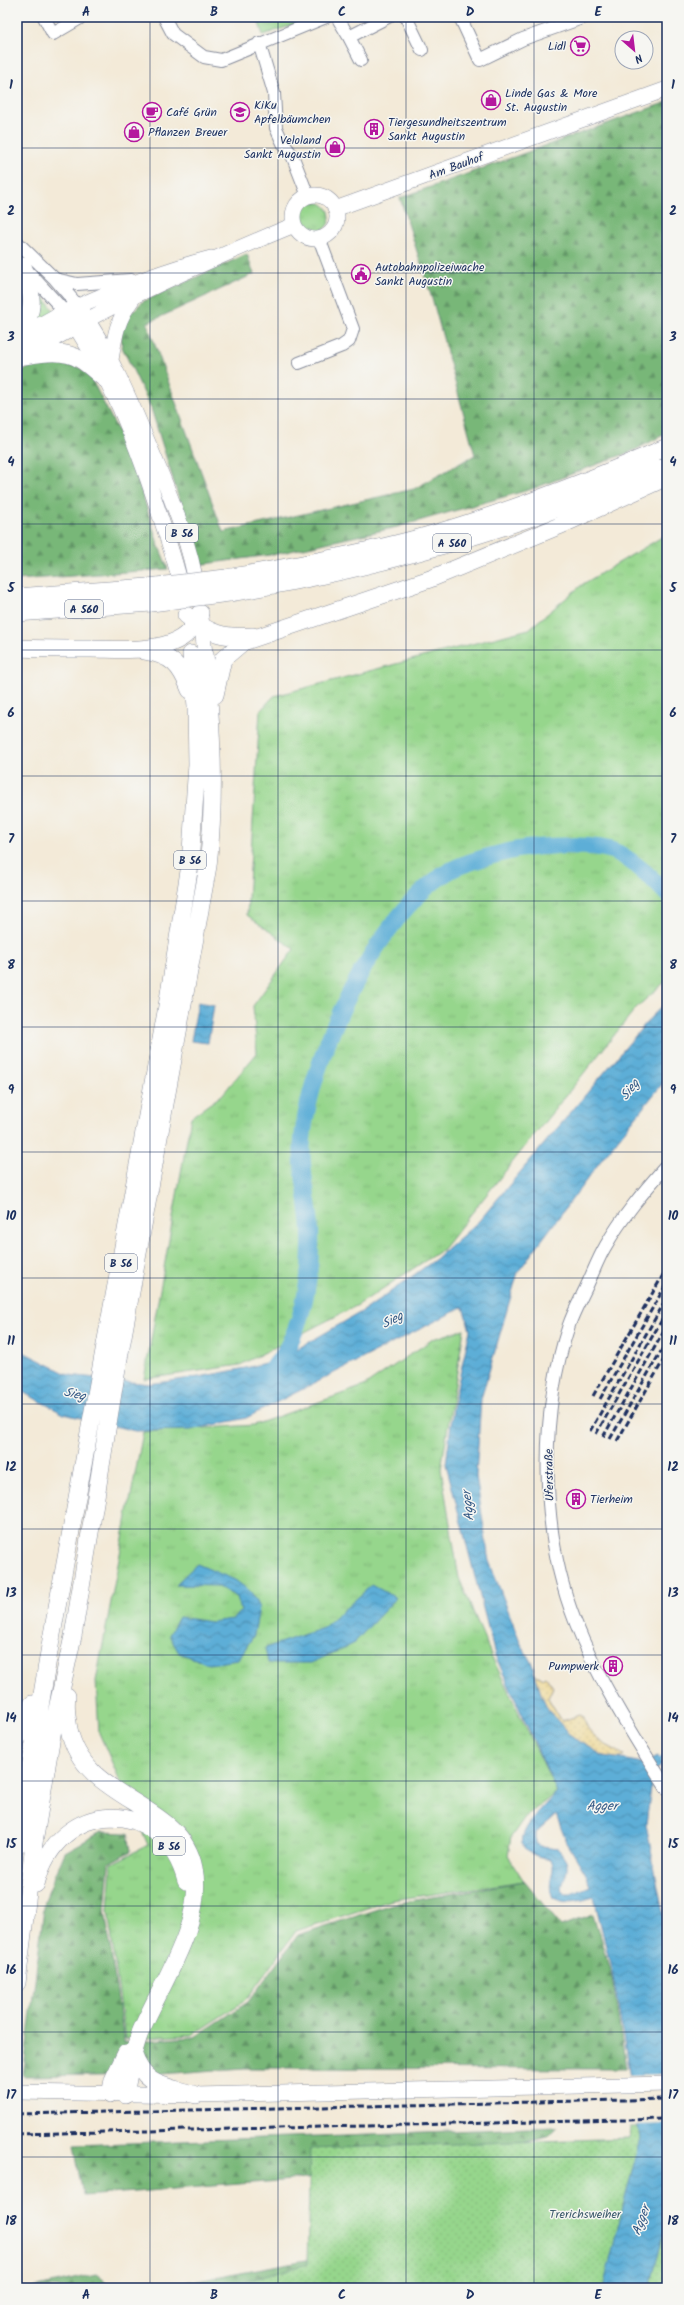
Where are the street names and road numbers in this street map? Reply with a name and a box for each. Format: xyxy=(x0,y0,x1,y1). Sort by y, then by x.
street label: Am Bauhof xyxy=(426,147,488,185)
road number: B 56 xyxy=(166,524,198,542)
road number: A 560 xyxy=(433,534,471,552)
road number: A 560 xyxy=(65,600,103,618)
road number: B 56 xyxy=(174,851,206,869)
road number: B 56 xyxy=(105,1254,137,1272)
street label: Uferstraße xyxy=(540,1448,559,1502)
road number: B 56 xyxy=(153,1837,185,1855)

